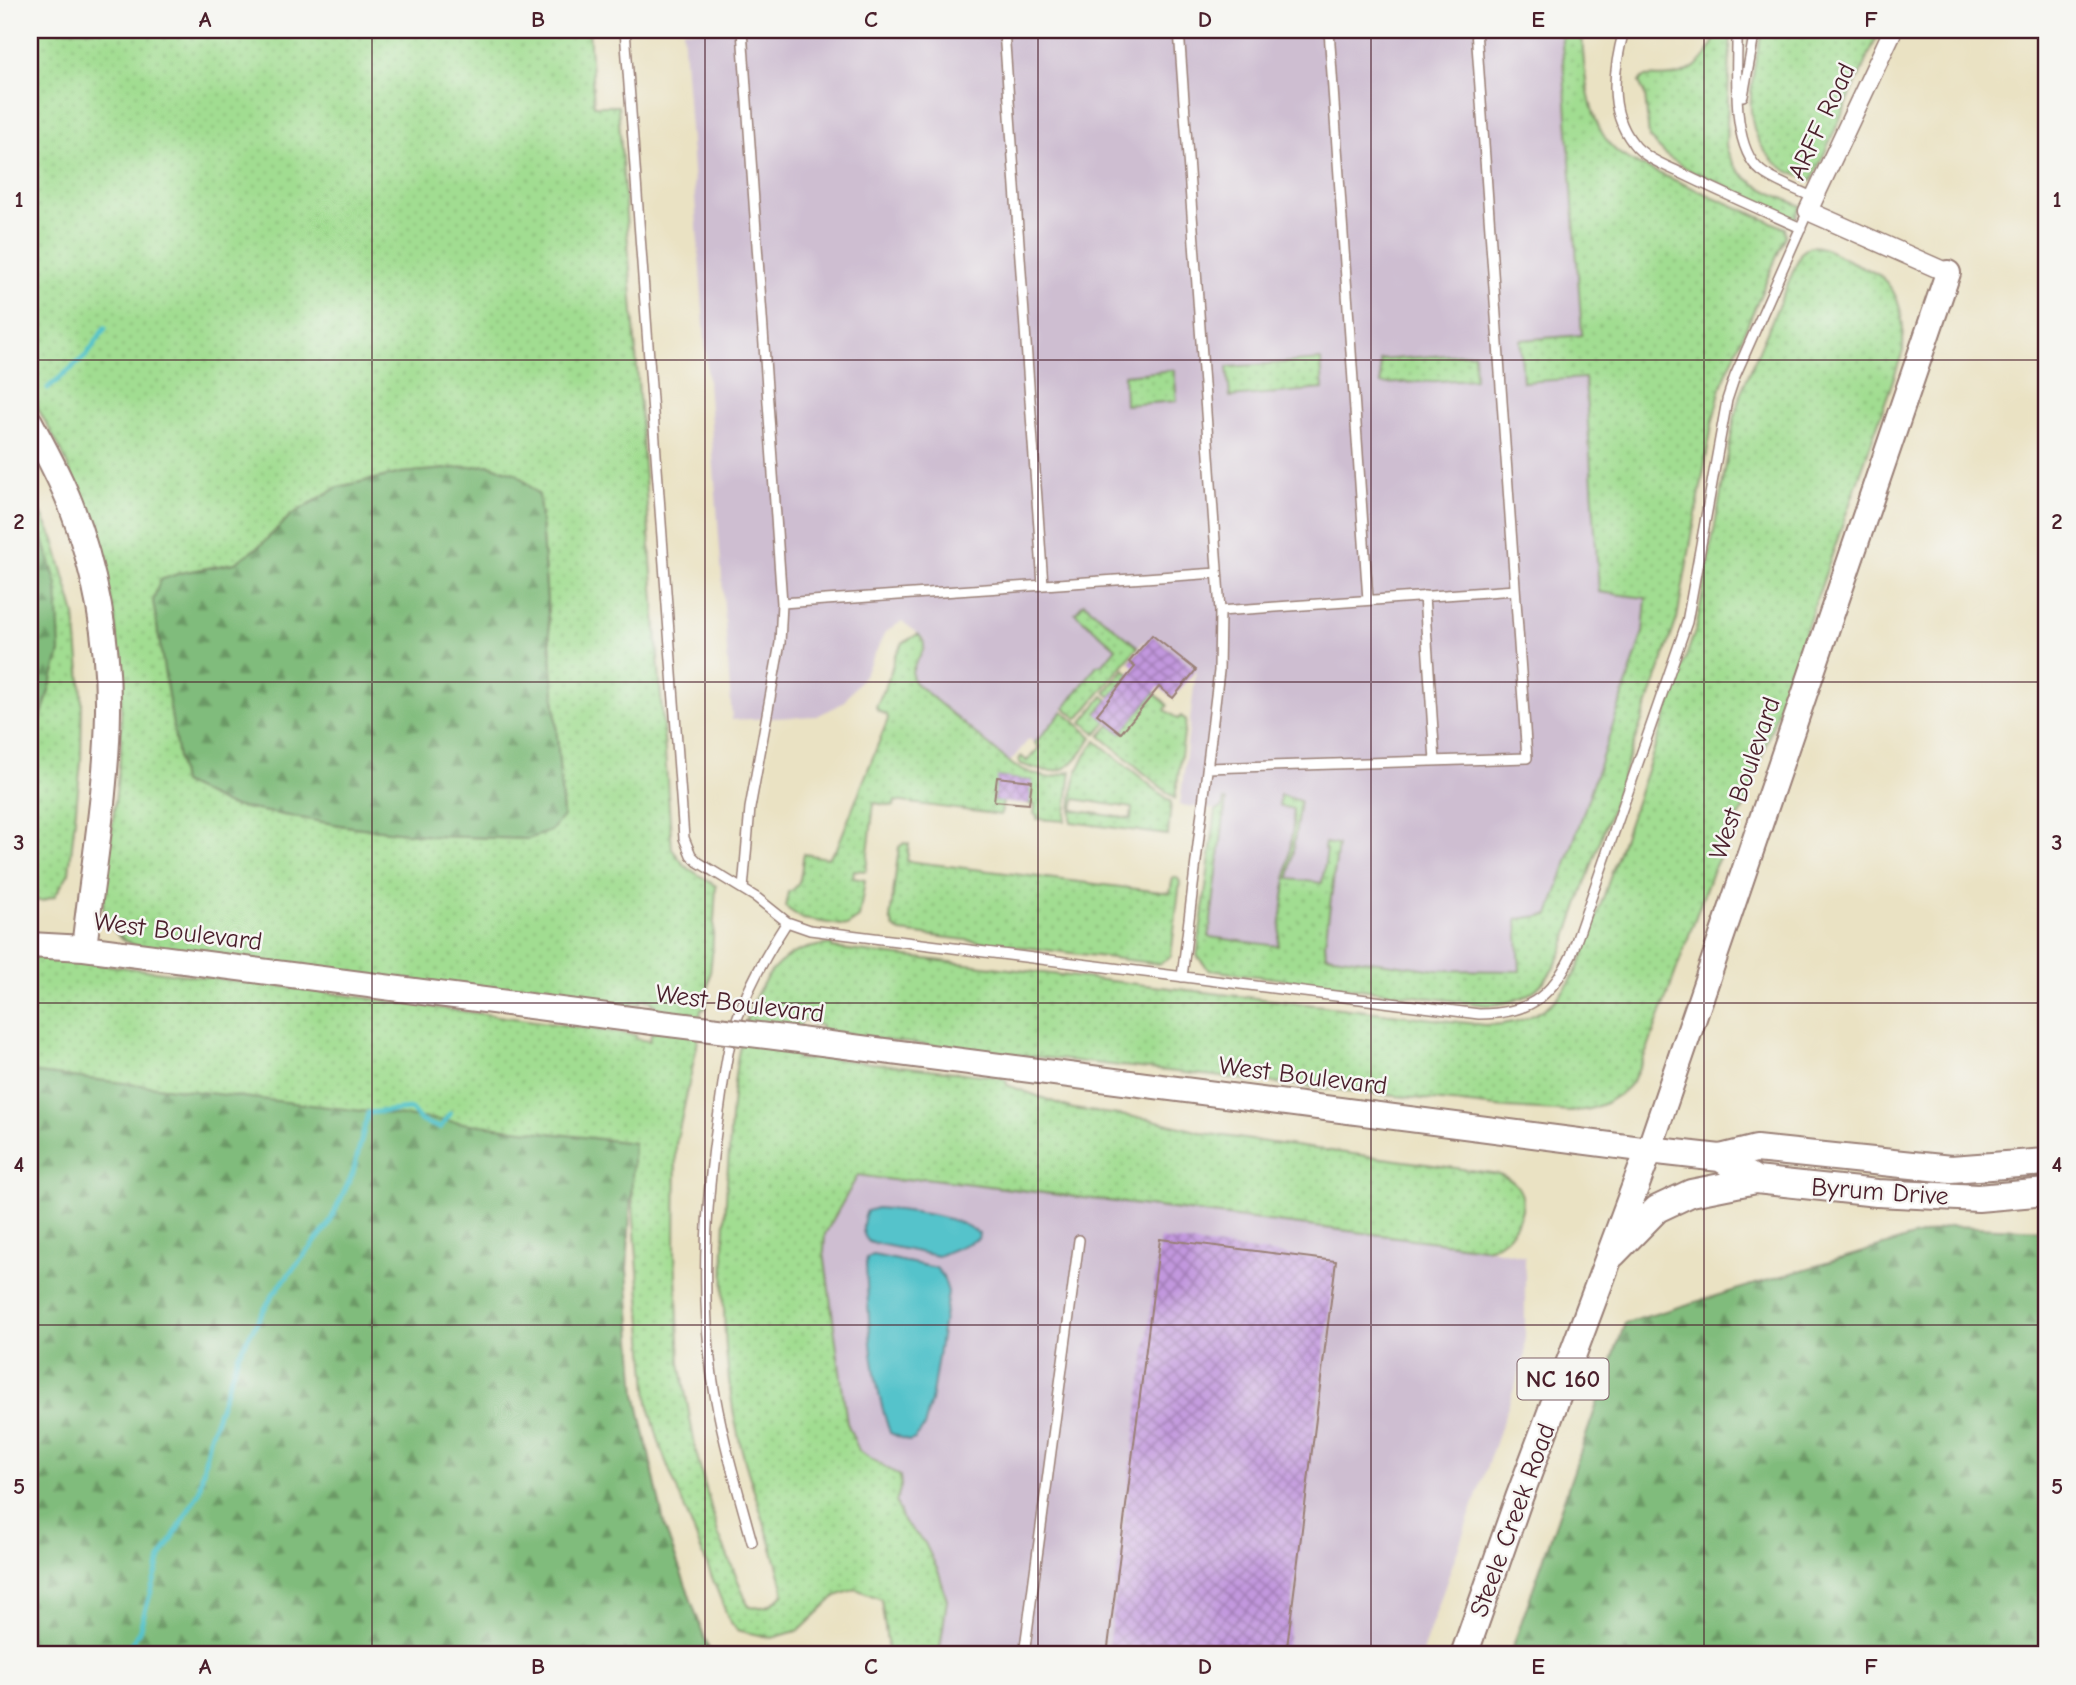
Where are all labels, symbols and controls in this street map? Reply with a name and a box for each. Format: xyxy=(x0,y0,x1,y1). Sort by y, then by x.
text: A xyxy=(199,6,212,33)
text: B xyxy=(531,6,545,33)
text: C xyxy=(864,6,878,33)
text: D xyxy=(1198,6,1212,33)
text: E xyxy=(1531,6,1545,33)
text: F xyxy=(1864,6,1878,33)
street label: ARFF Road xyxy=(1782,58,1862,185)
text: 1 xyxy=(14,186,24,213)
text: 1 xyxy=(2052,186,2062,213)
text: 2 xyxy=(13,508,25,535)
text: 2 xyxy=(2051,508,2063,535)
street label: West Boulevard xyxy=(1703,693,1787,863)
text: 3 xyxy=(13,829,25,856)
text: 3 xyxy=(2051,829,2063,856)
street label: West Boulevard xyxy=(92,907,264,957)
street label: West Boulevard xyxy=(654,979,826,1029)
street label: West Boulevard xyxy=(1217,1051,1389,1101)
text: 4 xyxy=(14,1151,25,1178)
text: 4 xyxy=(2052,1151,2063,1178)
street label: Byrum Drive xyxy=(1810,1172,1950,1212)
road number: NC 160 xyxy=(1518,1358,1608,1400)
street label: Steele Creek Road xyxy=(1464,1419,1562,1621)
text: 5 xyxy=(13,1473,25,1500)
text: 5 xyxy=(2051,1473,2063,1500)
text: A xyxy=(199,1653,212,1680)
text: B xyxy=(531,1653,545,1680)
text: C xyxy=(864,1653,878,1680)
text: D xyxy=(1198,1653,1212,1680)
text: E xyxy=(1531,1653,1545,1680)
text: F xyxy=(1864,1653,1878,1680)

